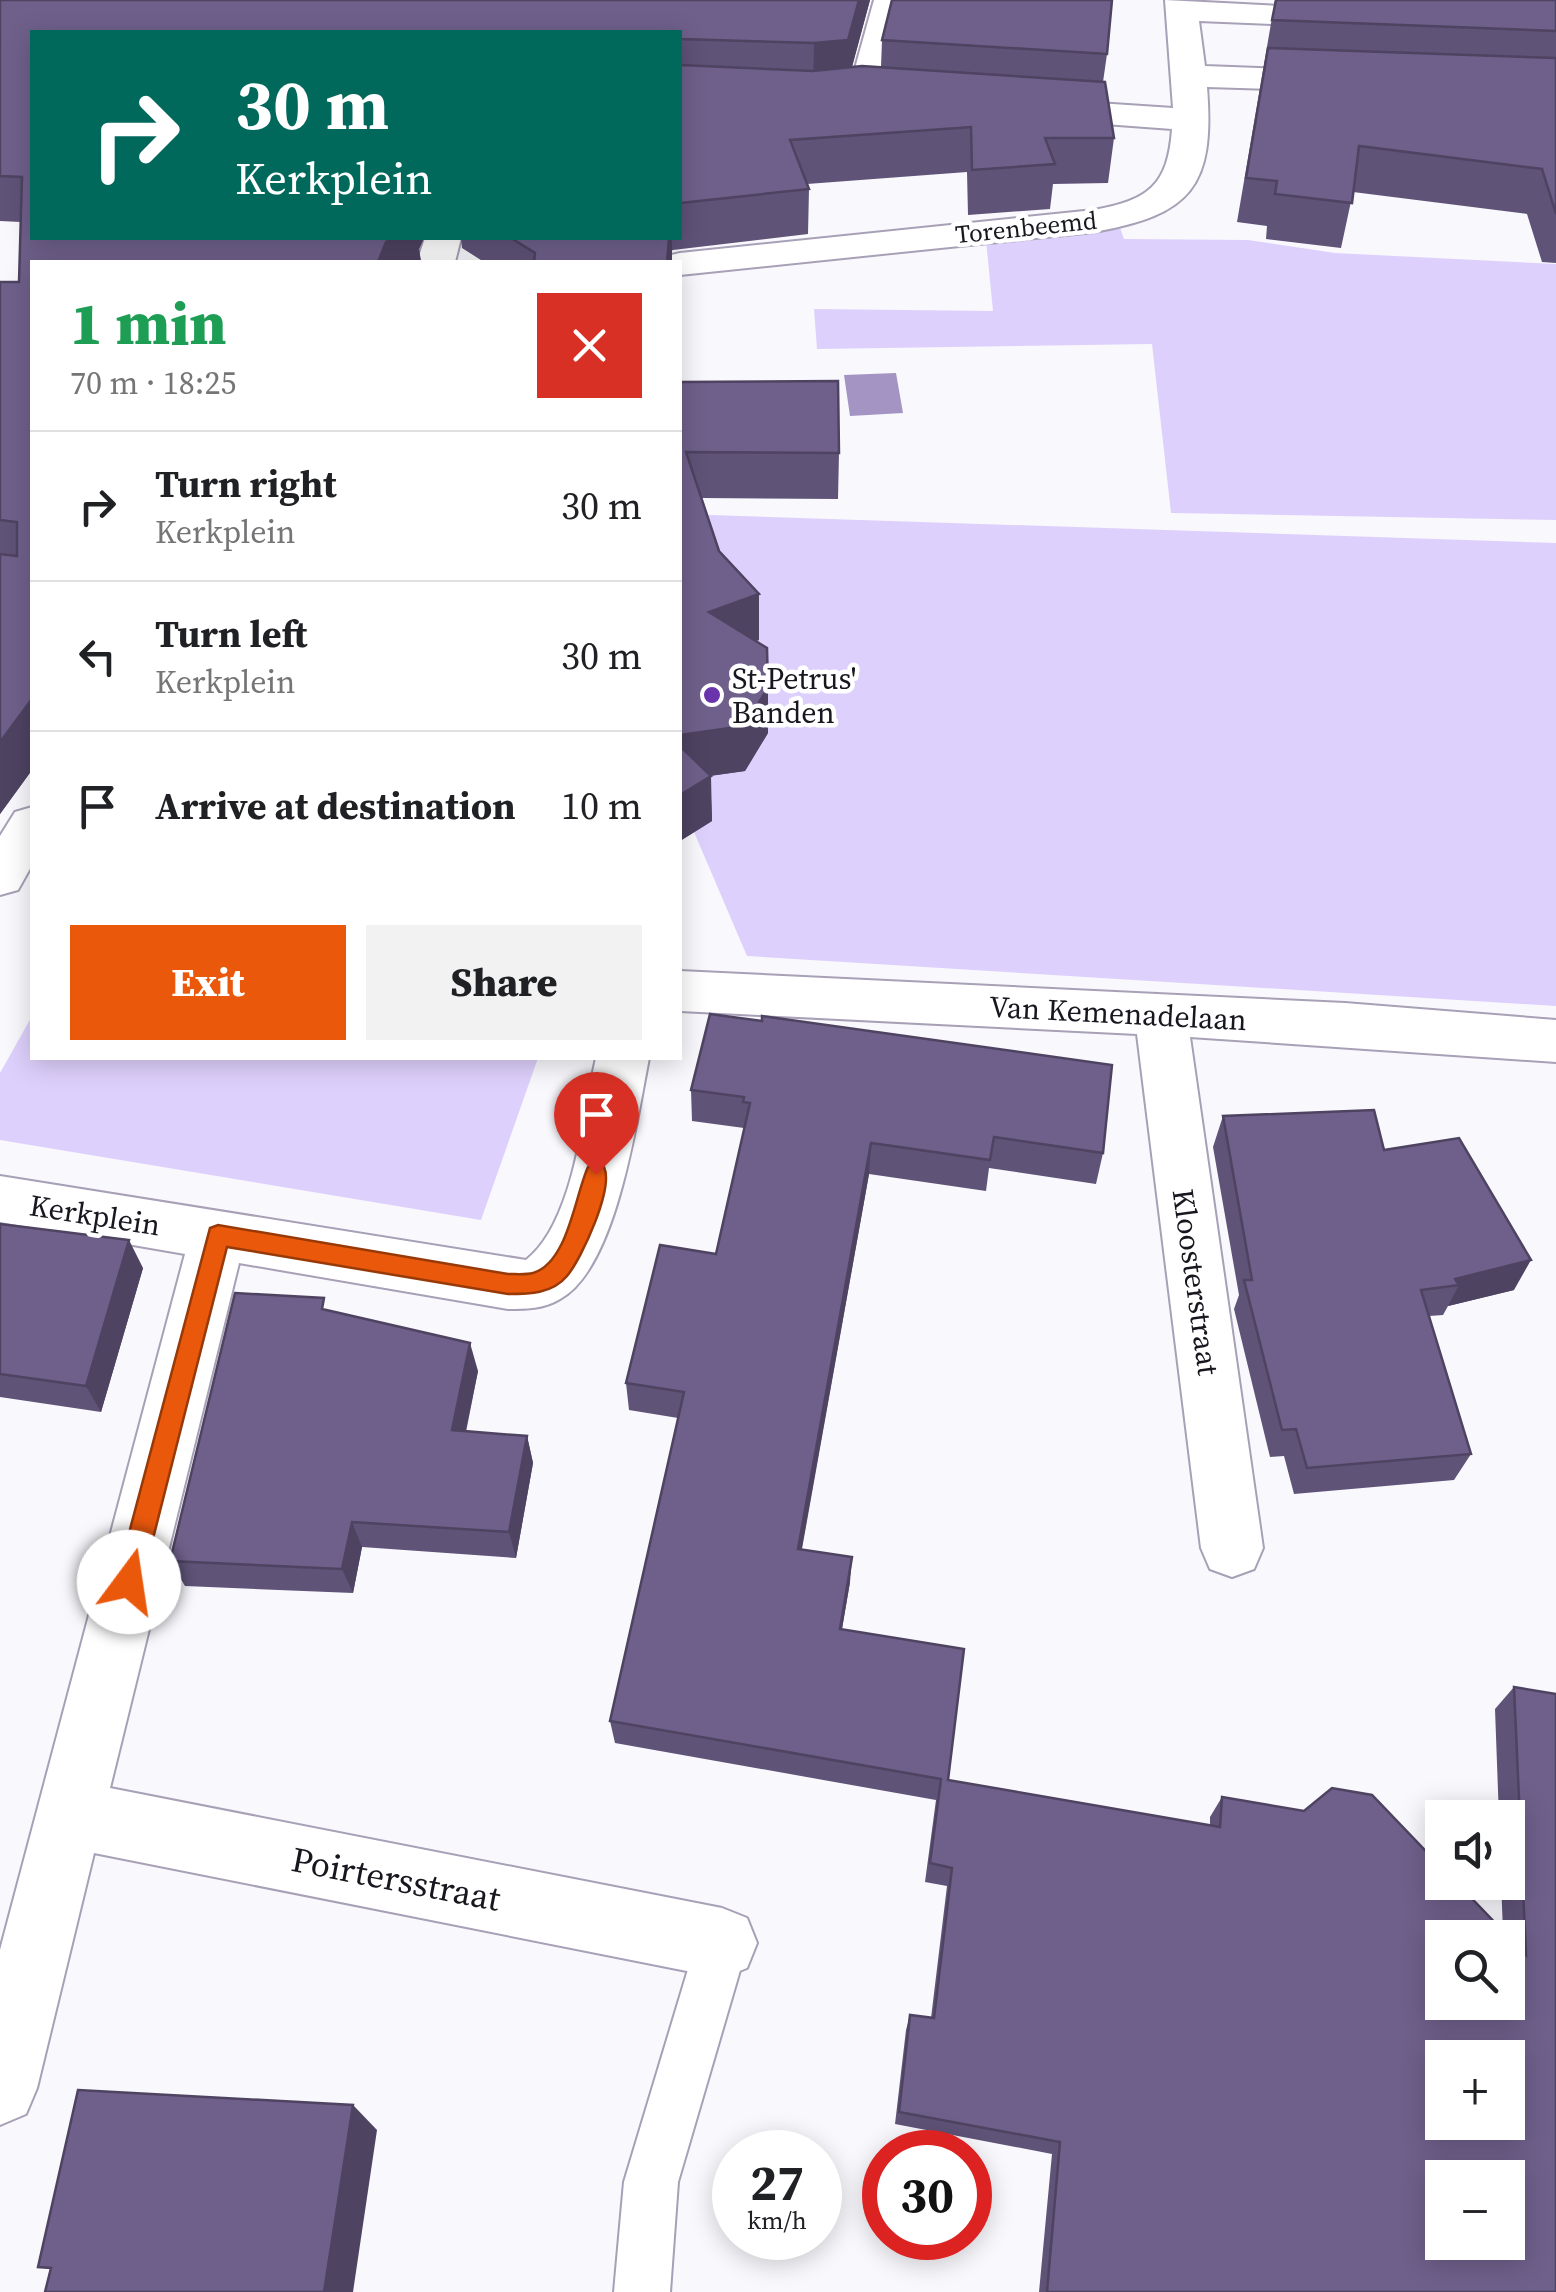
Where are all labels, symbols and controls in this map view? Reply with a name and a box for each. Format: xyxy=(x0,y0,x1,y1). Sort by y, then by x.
text: 30 m xyxy=(235,56,389,152)
icon: right xyxy=(70,70,200,200)
text: Kerkplein xyxy=(235,147,433,209)
street label: Torenbeemd xyxy=(954,203,1098,251)
text: 1 min xyxy=(70,282,226,364)
button: close xyxy=(537,293,642,398)
text: 70 m · 18:25 xyxy=(70,361,236,405)
text: Turn right xyxy=(155,458,337,510)
icon: right xyxy=(70,479,125,534)
text: 30 m xyxy=(561,480,642,532)
text: Kerkplein xyxy=(155,510,296,554)
text: Turn left xyxy=(155,608,307,660)
icon: left xyxy=(70,629,125,684)
text: 30 m xyxy=(561,630,642,682)
place label: St-Petrus' Banden xyxy=(732,658,856,733)
text: Kerkplein xyxy=(155,660,296,704)
marker: St-Petrus' Banden xyxy=(701,684,723,706)
icon: arrive xyxy=(70,779,125,834)
text: Arrive at destination xyxy=(155,780,516,832)
text: 10 m xyxy=(561,780,642,832)
button: Exit xyxy=(70,925,346,1040)
button: Share xyxy=(366,925,642,1040)
street label: Van Kemenadelaan xyxy=(988,986,1248,1040)
pin xyxy=(554,1072,639,1175)
icon: arrive xyxy=(569,1087,624,1142)
street label: Kerkplein xyxy=(27,1184,163,1246)
street label: Kloosterstraat xyxy=(1163,1186,1229,1378)
position arrow xyxy=(77,1530,181,1634)
map controls xyxy=(1425,1800,1525,2260)
button: sound xyxy=(1425,1800,1525,1900)
street label: Poirtersstraat xyxy=(287,1835,505,1923)
button: search xyxy=(1425,1920,1525,2020)
button: + xyxy=(1425,2040,1525,2140)
speed limit sign: 30 xyxy=(862,2130,992,2260)
text: 27 xyxy=(750,2148,804,2217)
button: − xyxy=(1425,2160,1525,2260)
text: km/h xyxy=(747,2203,807,2237)

